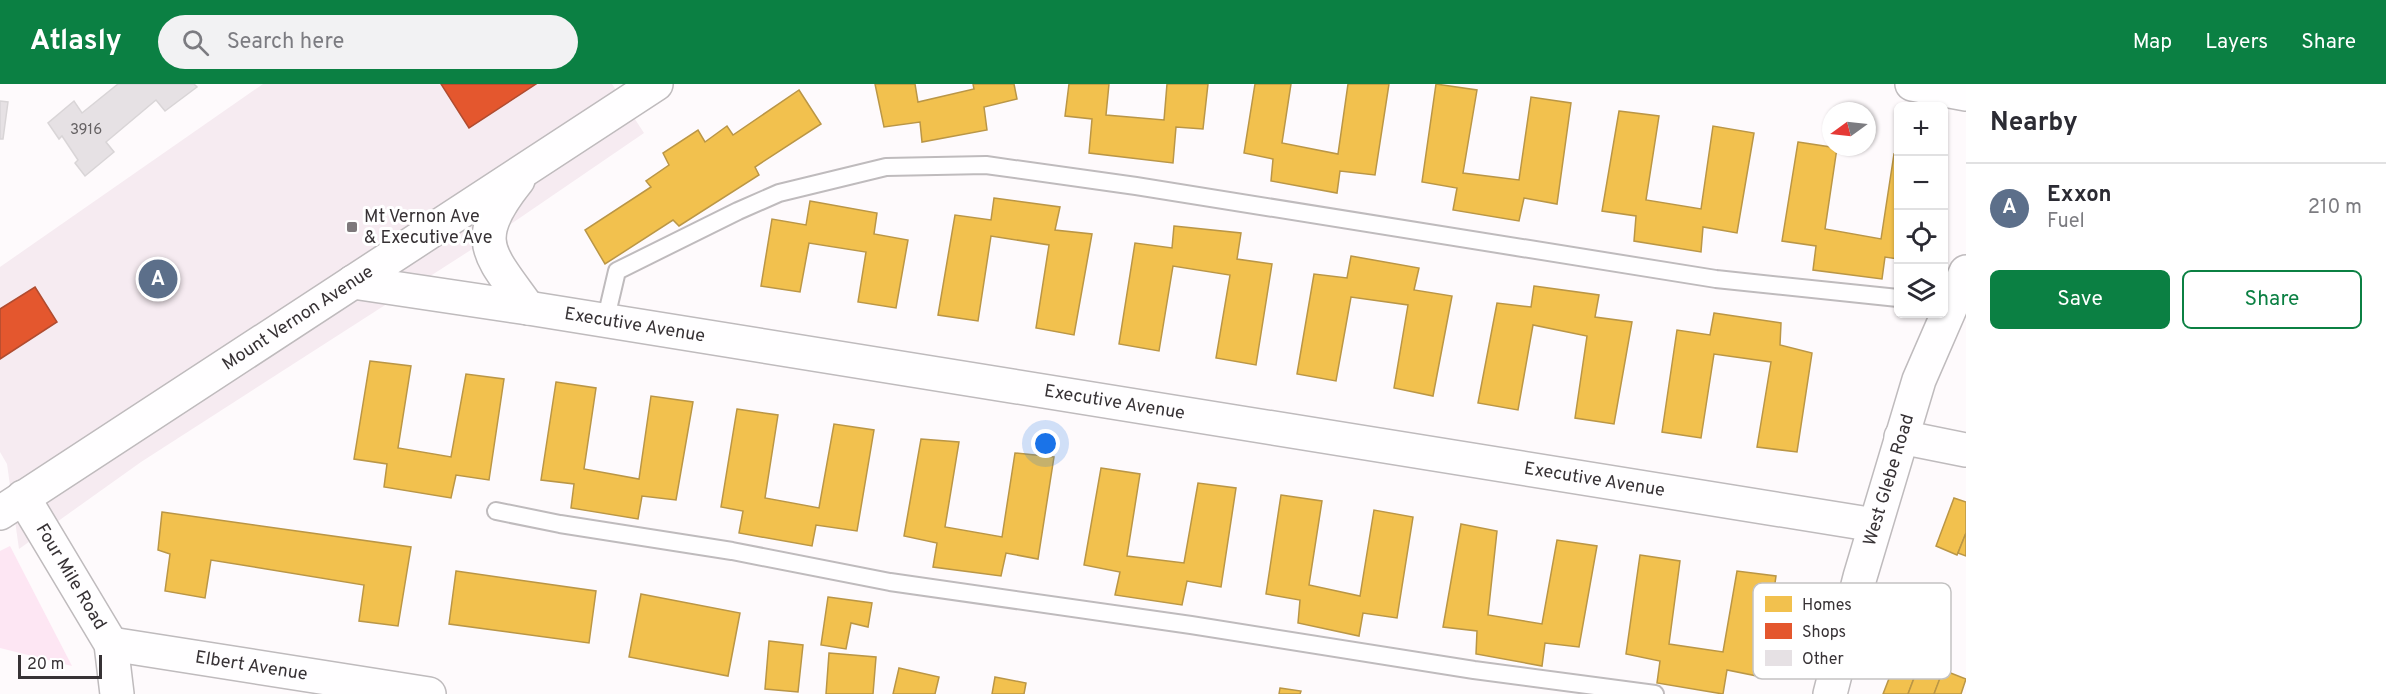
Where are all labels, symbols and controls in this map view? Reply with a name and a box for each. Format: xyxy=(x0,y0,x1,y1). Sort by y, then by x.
search box xyxy=(158,15,578,69)
text: Atlasly xyxy=(30,24,122,60)
icon: search xyxy=(179,26,212,59)
text: Search here xyxy=(227,29,344,56)
text: Map xyxy=(2133,29,2172,56)
text: Layers xyxy=(2205,29,2268,56)
text: Share xyxy=(2301,29,2356,56)
north arrow xyxy=(1822,102,1876,156)
map controls xyxy=(1894,102,1948,318)
button: + xyxy=(1894,102,1948,156)
text: Nearby xyxy=(1990,107,2078,140)
house number: 3916 xyxy=(70,121,102,140)
button: − xyxy=(1894,156,1948,210)
text: Exxon xyxy=(2047,182,2111,209)
text: A xyxy=(2002,195,2017,221)
text: 210 m xyxy=(2308,195,2362,221)
place label: Mt Vernon Ave & Executive Ave xyxy=(364,206,492,250)
text: Fuel xyxy=(2047,209,2085,235)
button: locate xyxy=(1894,210,1948,264)
marker: Mt Vernon Ave & Executive Ave xyxy=(345,220,359,234)
pin: A xyxy=(138,256,178,302)
street label: Mount Vernon Avenue xyxy=(218,260,378,376)
button: layers xyxy=(1894,264,1948,318)
button: Save xyxy=(1990,270,2170,329)
button: Share xyxy=(2182,270,2362,329)
street label: Executive Avenue xyxy=(563,303,707,348)
street label: Executive Avenue xyxy=(1043,380,1187,425)
street label: West Glebe Road xyxy=(1858,411,1920,549)
your location xyxy=(1031,429,1060,458)
street label: Executive Avenue xyxy=(1522,457,1666,502)
street label: Four Mile Road xyxy=(30,520,111,634)
legend xyxy=(1753,583,1951,679)
text: Homes xyxy=(1802,596,1852,616)
text: Shops xyxy=(1802,623,1846,643)
street label: Elbert Avenue xyxy=(193,646,309,686)
text: Other xyxy=(1802,650,1844,670)
scale bar xyxy=(18,652,102,680)
text: 20 m xyxy=(27,655,64,675)

